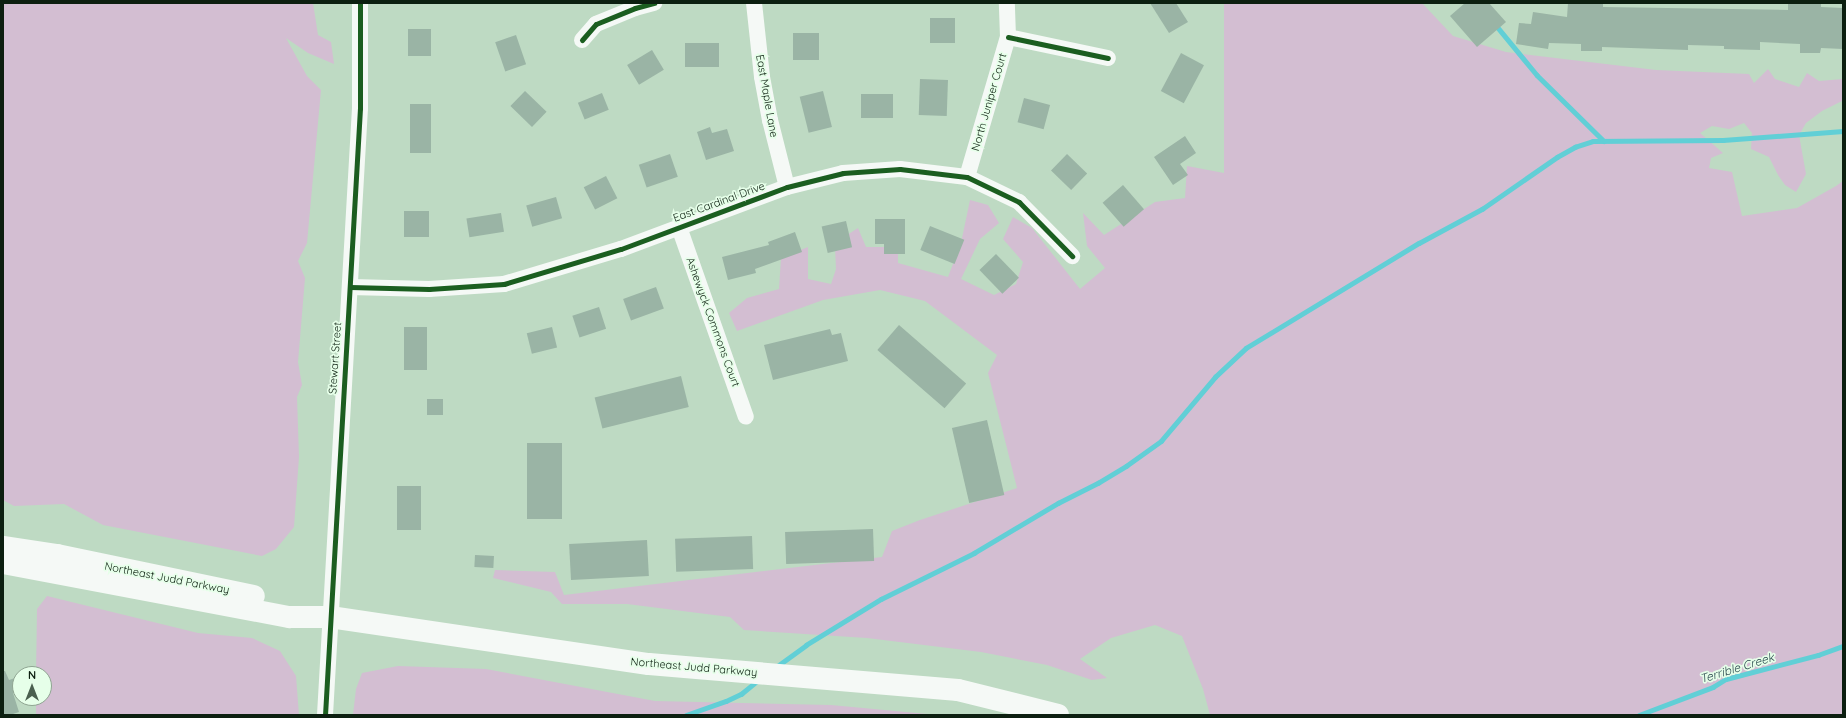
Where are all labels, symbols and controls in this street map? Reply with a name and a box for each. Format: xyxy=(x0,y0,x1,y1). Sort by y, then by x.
street label: North Juniper Court xyxy=(969,51,1009,153)
street label: East Maple Lane xyxy=(753,54,781,138)
street label: East Cardinal Drive xyxy=(671,179,767,225)
street label: Ashewyck Commons Court xyxy=(683,255,743,389)
street label: Stewart Street xyxy=(326,322,344,394)
street label: Northeast Judd Parkway xyxy=(103,559,231,597)
water label: Terrible Creek xyxy=(1698,650,1776,686)
street label: Northeast Judd Parkway xyxy=(630,655,758,679)
north arrow xyxy=(12,666,52,706)
text: N xyxy=(28,668,36,682)

